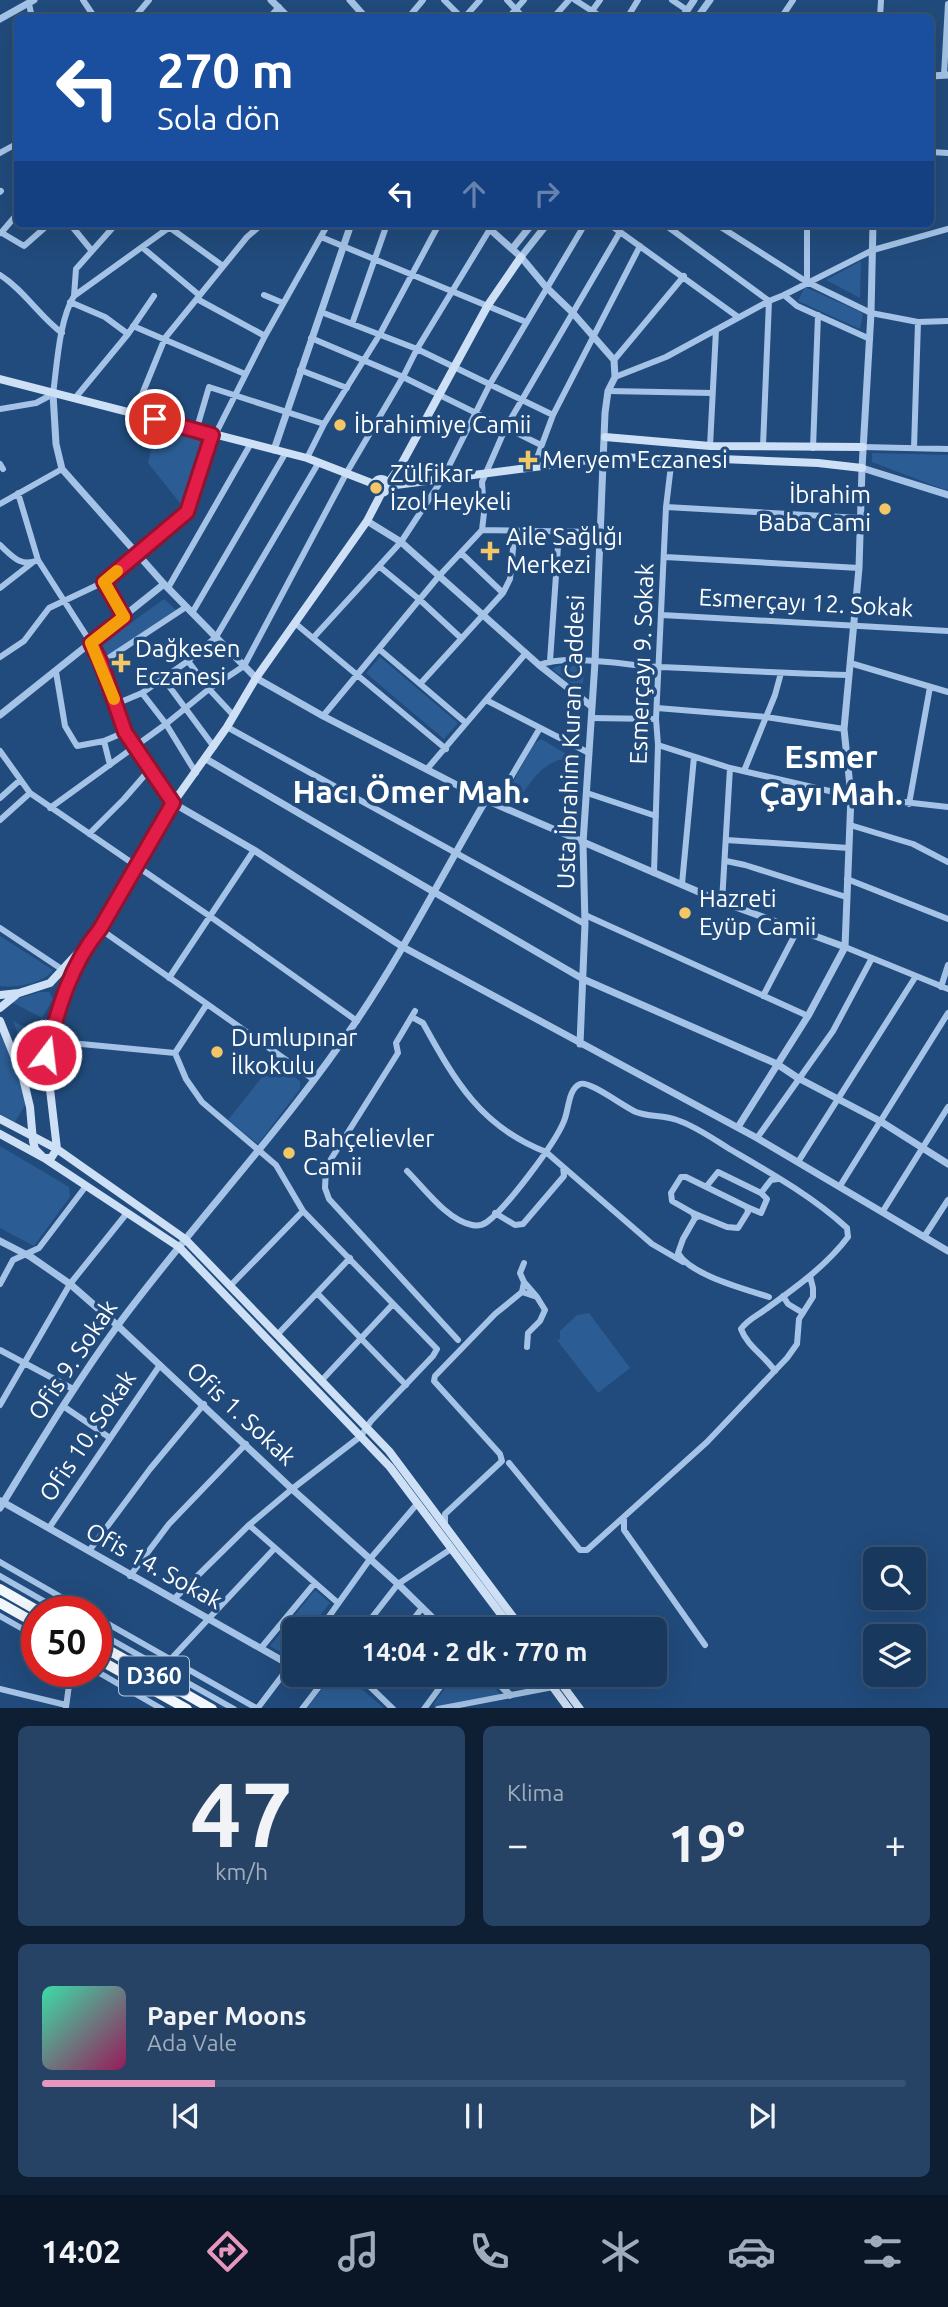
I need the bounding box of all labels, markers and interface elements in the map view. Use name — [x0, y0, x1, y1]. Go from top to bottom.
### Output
icon: left — [42, 42, 133, 133]
text: 270 m — [157, 42, 294, 97]
text: Sola dön — [157, 100, 280, 136]
icon: left — [382, 175, 420, 213]
icon: ahead — [455, 175, 493, 213]
icon: right — [528, 175, 566, 213]
pin — [125, 389, 185, 449]
icon: arrive — [136, 400, 174, 438]
place label: İbrahimiye Camii — [354, 411, 531, 438]
marker: İbrahimiye Camii — [332, 417, 348, 433]
place label: Meryem Eczanesi — [542, 446, 728, 473]
marker: Meryem Eczanesi — [520, 452, 536, 468]
place label: Zülfikar İzol Heykeli — [390, 460, 511, 515]
marker: Zülfikar İzol Heykeli — [368, 480, 384, 496]
place label: İbrahim Baba Cami — [758, 481, 871, 536]
marker: İbrahim Baba Cami — [877, 501, 893, 517]
place label: Aile Sağlığı Merkezi — [506, 523, 623, 578]
marker: Aile Sağlığı Merkezi — [480, 541, 500, 561]
street label: Esmerçayı 9. Sokak — [624, 563, 659, 765]
street label: Esmerçayı 12. Sokak — [698, 583, 914, 622]
street label: Usta İbrahim Kuran Caddesi — [552, 594, 589, 890]
place label: Dağkesen Eczanesi — [135, 635, 240, 690]
marker: Dağkesen Eczanesi — [113, 655, 129, 671]
district label: Esmer Çayı Mah. — [759, 738, 903, 812]
district label: Hacı Ömer Mah. — [292, 773, 530, 809]
place label: Hazreti Eyüp Camii — [699, 885, 816, 940]
marker: Hazreti Eyüp Camii — [677, 905, 693, 921]
position arrow — [9, 1018, 83, 1092]
place label: Dumlupınar İlkokulu — [231, 1024, 357, 1079]
marker: Dumlupınar İlkokulu — [209, 1044, 225, 1060]
place label: Bahçelievler Camii — [303, 1125, 434, 1180]
marker: Bahçelievler Camii — [281, 1145, 297, 1161]
street label: Ofis 9. Sokak — [23, 1295, 123, 1425]
street label: Ofis 1. Sokak — [181, 1357, 301, 1471]
street label: Ofis 10. Sokak — [34, 1365, 141, 1506]
street label: Ofis 14. Sokak — [81, 1517, 227, 1614]
map controls — [863, 1547, 926, 1687]
button: search — [863, 1547, 926, 1610]
speed limit sign: 50 — [21, 1596, 112, 1687]
button: layers — [863, 1624, 926, 1687]
text: 14:04 · 2 dk · 770 m — [361, 1637, 588, 1666]
road number: D360 — [119, 1656, 189, 1695]
text: 47 — [190, 1762, 293, 1864]
text: Klima — [507, 1780, 564, 1805]
text: 19° — [668, 1814, 745, 1872]
text: − — [507, 1823, 528, 1865]
text: + — [885, 1823, 906, 1865]
text: km/h — [215, 1859, 268, 1884]
text: Paper Moons — [147, 2001, 306, 2030]
text: Ada Vale — [147, 2030, 237, 2055]
icon: previous — [167, 2097, 205, 2135]
icon: pause — [455, 2097, 493, 2135]
icon: next — [743, 2097, 781, 2135]
icon: directions — [203, 2227, 252, 2276]
icon: music — [334, 2227, 383, 2276]
icon: phone — [465, 2227, 514, 2276]
icon: climate — [596, 2227, 645, 2276]
icon: car — [727, 2227, 776, 2276]
icon: filters — [858, 2227, 907, 2276]
text: 14:02 — [41, 2233, 121, 2269]

